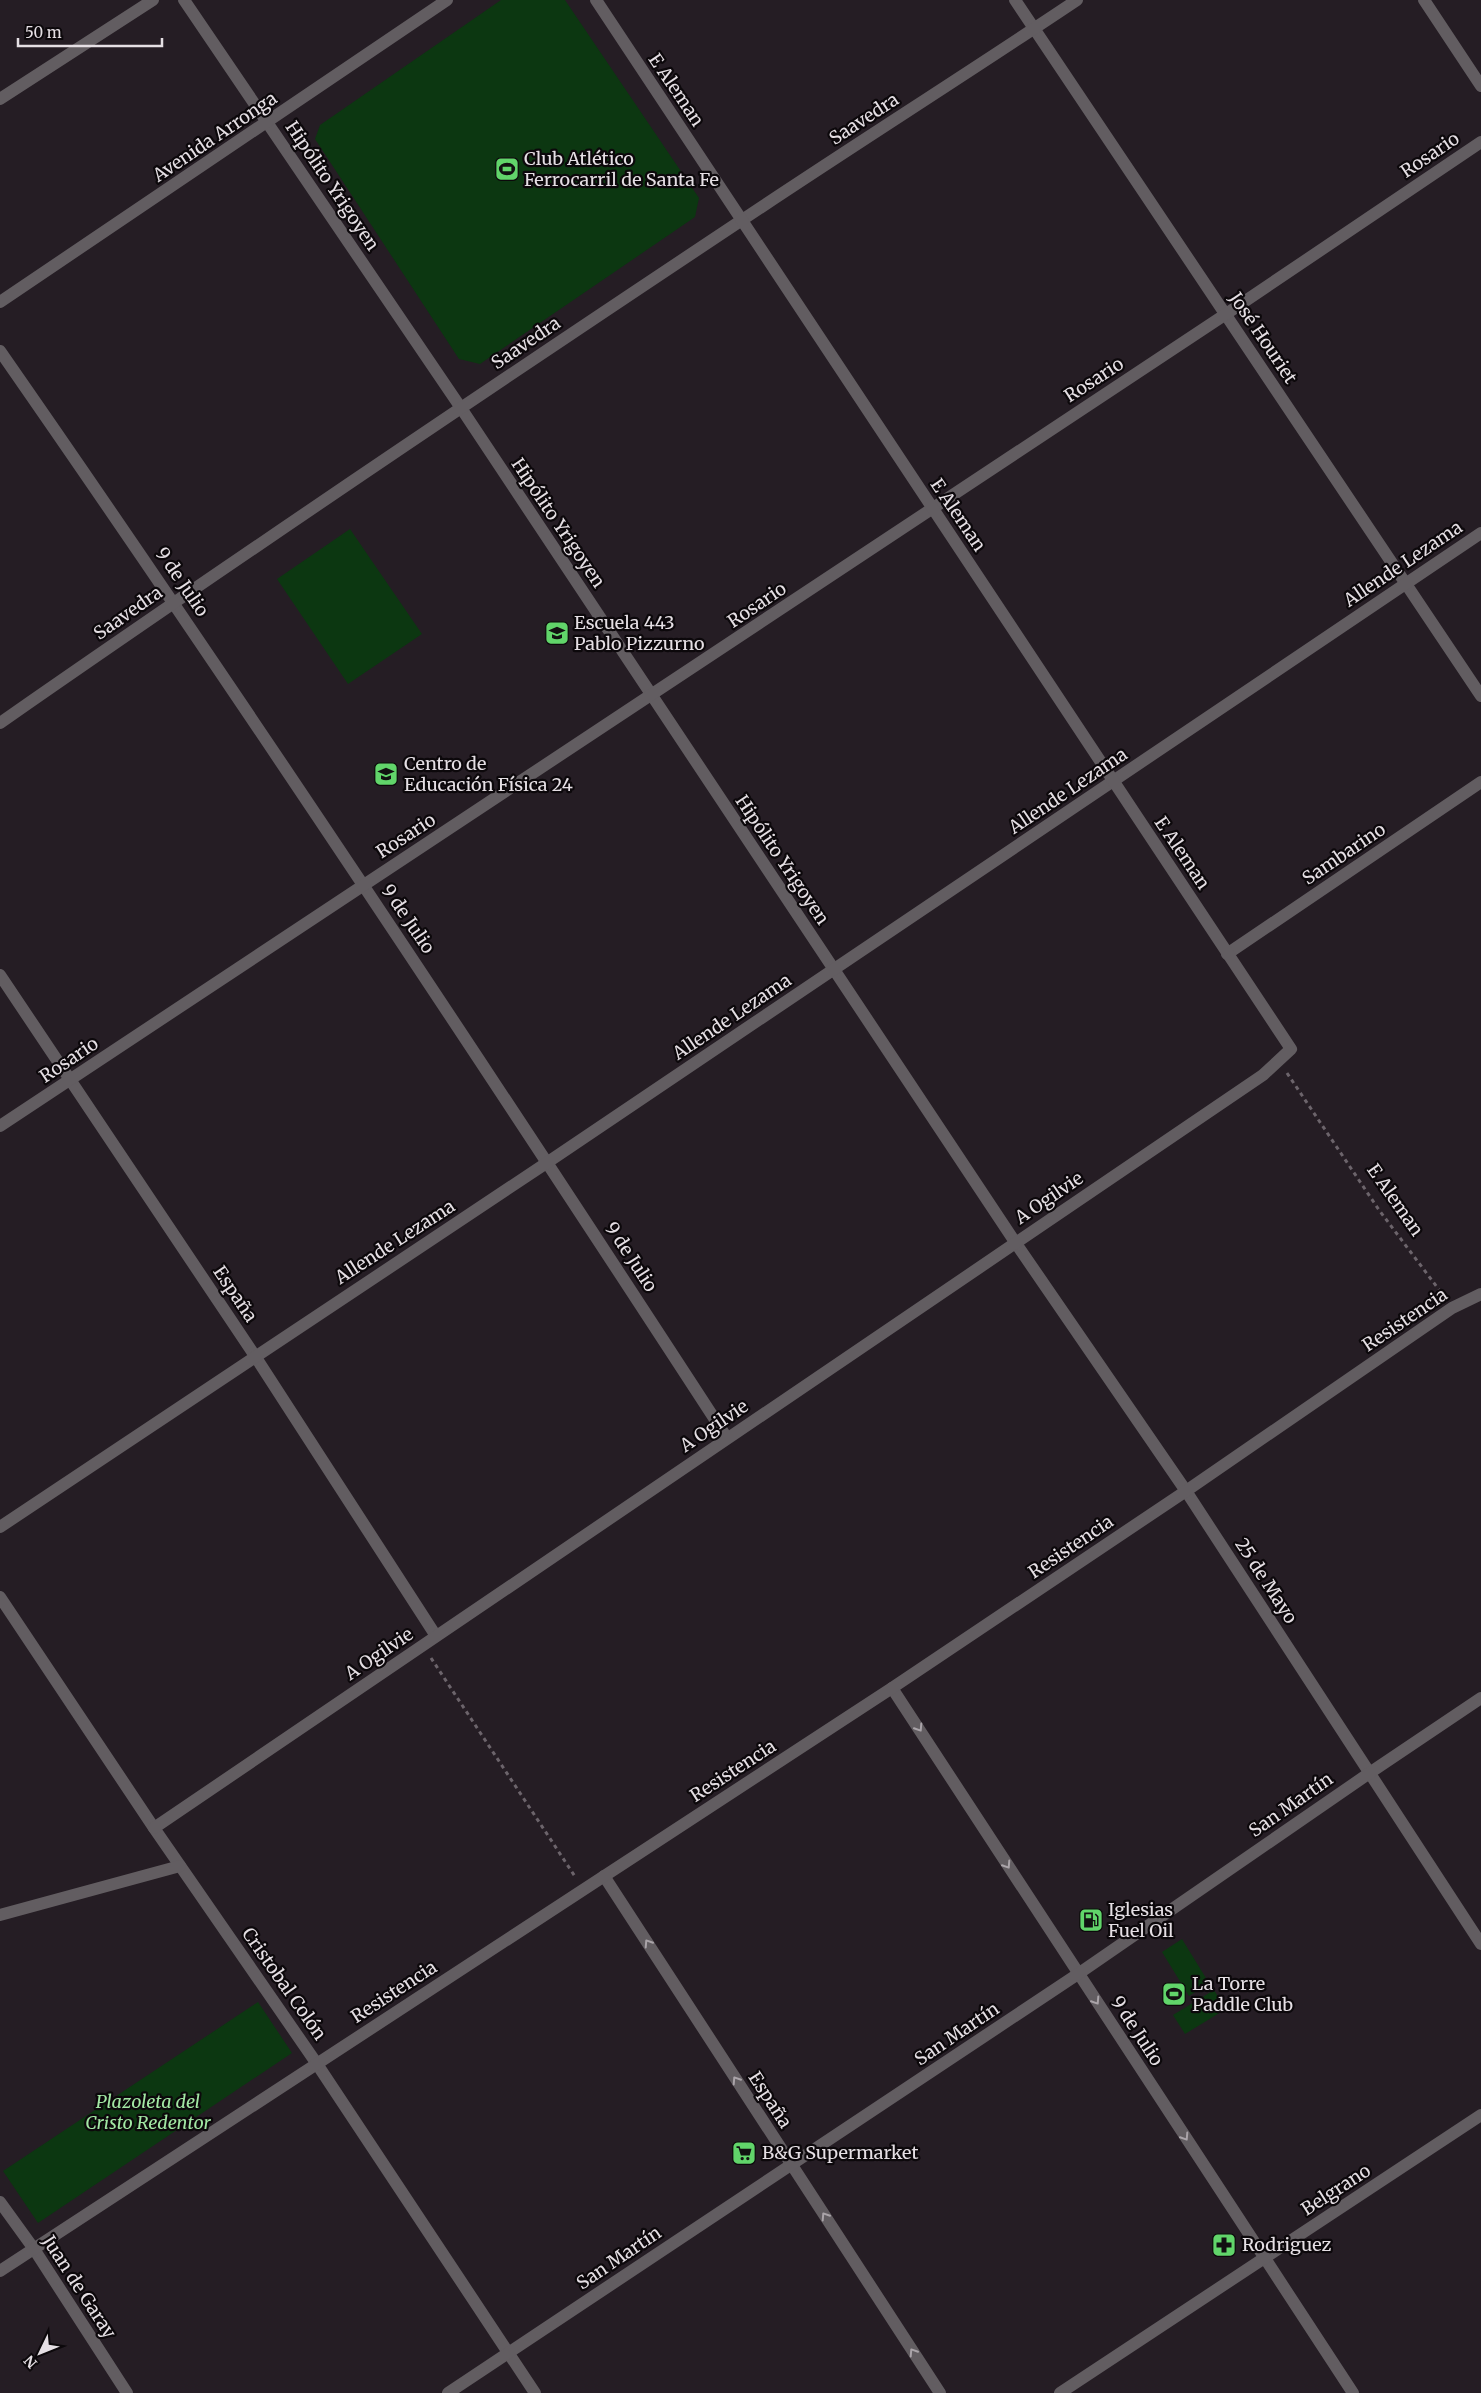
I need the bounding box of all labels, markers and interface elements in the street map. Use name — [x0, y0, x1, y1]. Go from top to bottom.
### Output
scale bar — [18, 15, 161, 47]
text: 50 m — [25, 23, 62, 42]
street label: E Aleman — [644, 49, 709, 131]
street label: Avenida Arronga — [147, 86, 282, 187]
street label: Saavedra — [825, 87, 903, 150]
street label: Hipólito Yrigoyen — [281, 116, 384, 255]
street label: Rosario — [1396, 127, 1464, 183]
place label: Club Atlético Ferrocarril de Santa Fe — [524, 147, 719, 191]
sports icon: Club Atlético Ferrocarril de Santa Fe — [494, 156, 520, 182]
street label: José Houriet — [1224, 287, 1302, 388]
street label: Saavedra — [487, 311, 565, 374]
street label: Rosario — [1060, 352, 1128, 407]
street label: Hipólito Yrigoyen — [507, 453, 610, 592]
street label: E Aleman — [926, 474, 991, 556]
street label: Allende Lezama — [1338, 515, 1467, 612]
street label: 9 de Julio — [151, 543, 214, 621]
street label: Rosario — [723, 577, 791, 633]
street label: Saavedra — [89, 580, 167, 645]
place label: Escuela 443 Pablo Pizzurno — [574, 611, 705, 655]
school or university icon: Escuela 443 Pablo Pizzurno — [544, 620, 570, 646]
street label: Allende Lezama — [1003, 742, 1132, 839]
place label: Centro de Educación Física 24 — [404, 752, 573, 796]
school or university icon: Centro de Educación Física 24 — [373, 761, 399, 787]
street label: Hipólito Yrigoyen — [731, 790, 834, 929]
street label: Rosario — [372, 808, 440, 863]
street label: E Aleman — [1150, 812, 1215, 894]
street label: Sambarino — [1298, 817, 1390, 890]
street label: 9 de Julio — [377, 880, 440, 958]
street label: Allende Lezama — [667, 968, 796, 1065]
street label: Rosario — [35, 1032, 103, 1088]
street label: E Aleman — [1362, 1159, 1429, 1240]
street label: A Ogilvie — [1009, 1166, 1087, 1229]
street label: Allende Lezama — [330, 1194, 459, 1289]
street label: 9 de Julio — [600, 1217, 663, 1296]
street label: España — [208, 1261, 263, 1327]
street label: Resistencia — [1358, 1283, 1452, 1356]
street label: A Ogilvie — [674, 1394, 752, 1457]
street label: Resistencia — [1024, 1510, 1118, 1583]
street label: 25 de Mayo — [1230, 1534, 1303, 1628]
street label: A Ogilvie — [339, 1622, 417, 1685]
one-way arrow — [912, 1723, 922, 1732]
street label: Resistencia — [685, 1734, 780, 1807]
street label: San Martín — [1244, 1767, 1337, 1842]
one-way arrow — [1001, 1859, 1011, 1868]
place label: Iglesias Fuel Oil — [1108, 1898, 1174, 1942]
fuel station icon: Iglesias Fuel Oil — [1078, 1907, 1104, 1933]
street label: Cristobal Colón — [237, 1923, 332, 2044]
one-way arrow — [644, 1940, 654, 1949]
street label: Resistencia — [346, 1955, 441, 2028]
place label: La Torre Paddle Club — [1192, 1972, 1293, 2016]
sports icon: La Torre Paddle Club — [1161, 1981, 1187, 2007]
street label: 9 de Julio — [1106, 1991, 1169, 2070]
one-way arrow — [1090, 1995, 1099, 2005]
street label: San Martín — [910, 1997, 1004, 2070]
street label: España — [744, 2067, 797, 2133]
one-way arrow — [733, 2076, 743, 2085]
park label: Plazoleta del Cristo Redentor — [85, 2090, 211, 2134]
one-way arrow — [1178, 2132, 1188, 2141]
supermarket icon: B&G Supermarket — [731, 2140, 757, 2166]
place label: B&G Supermarket — [762, 2141, 919, 2164]
street label: Belgrano — [1297, 2159, 1375, 2221]
one-way arrow — [822, 2212, 831, 2222]
street label: San Martín — [572, 2221, 666, 2294]
street label: Juan de Garay — [37, 2230, 122, 2343]
pharmacy icon: Rodriguez — [1211, 2232, 1237, 2258]
place label: Rodriguez — [1242, 2233, 1332, 2256]
north arrow — [15, 2328, 65, 2378]
one-way arrow — [910, 2348, 920, 2357]
text: N — [20, 2352, 41, 2372]

